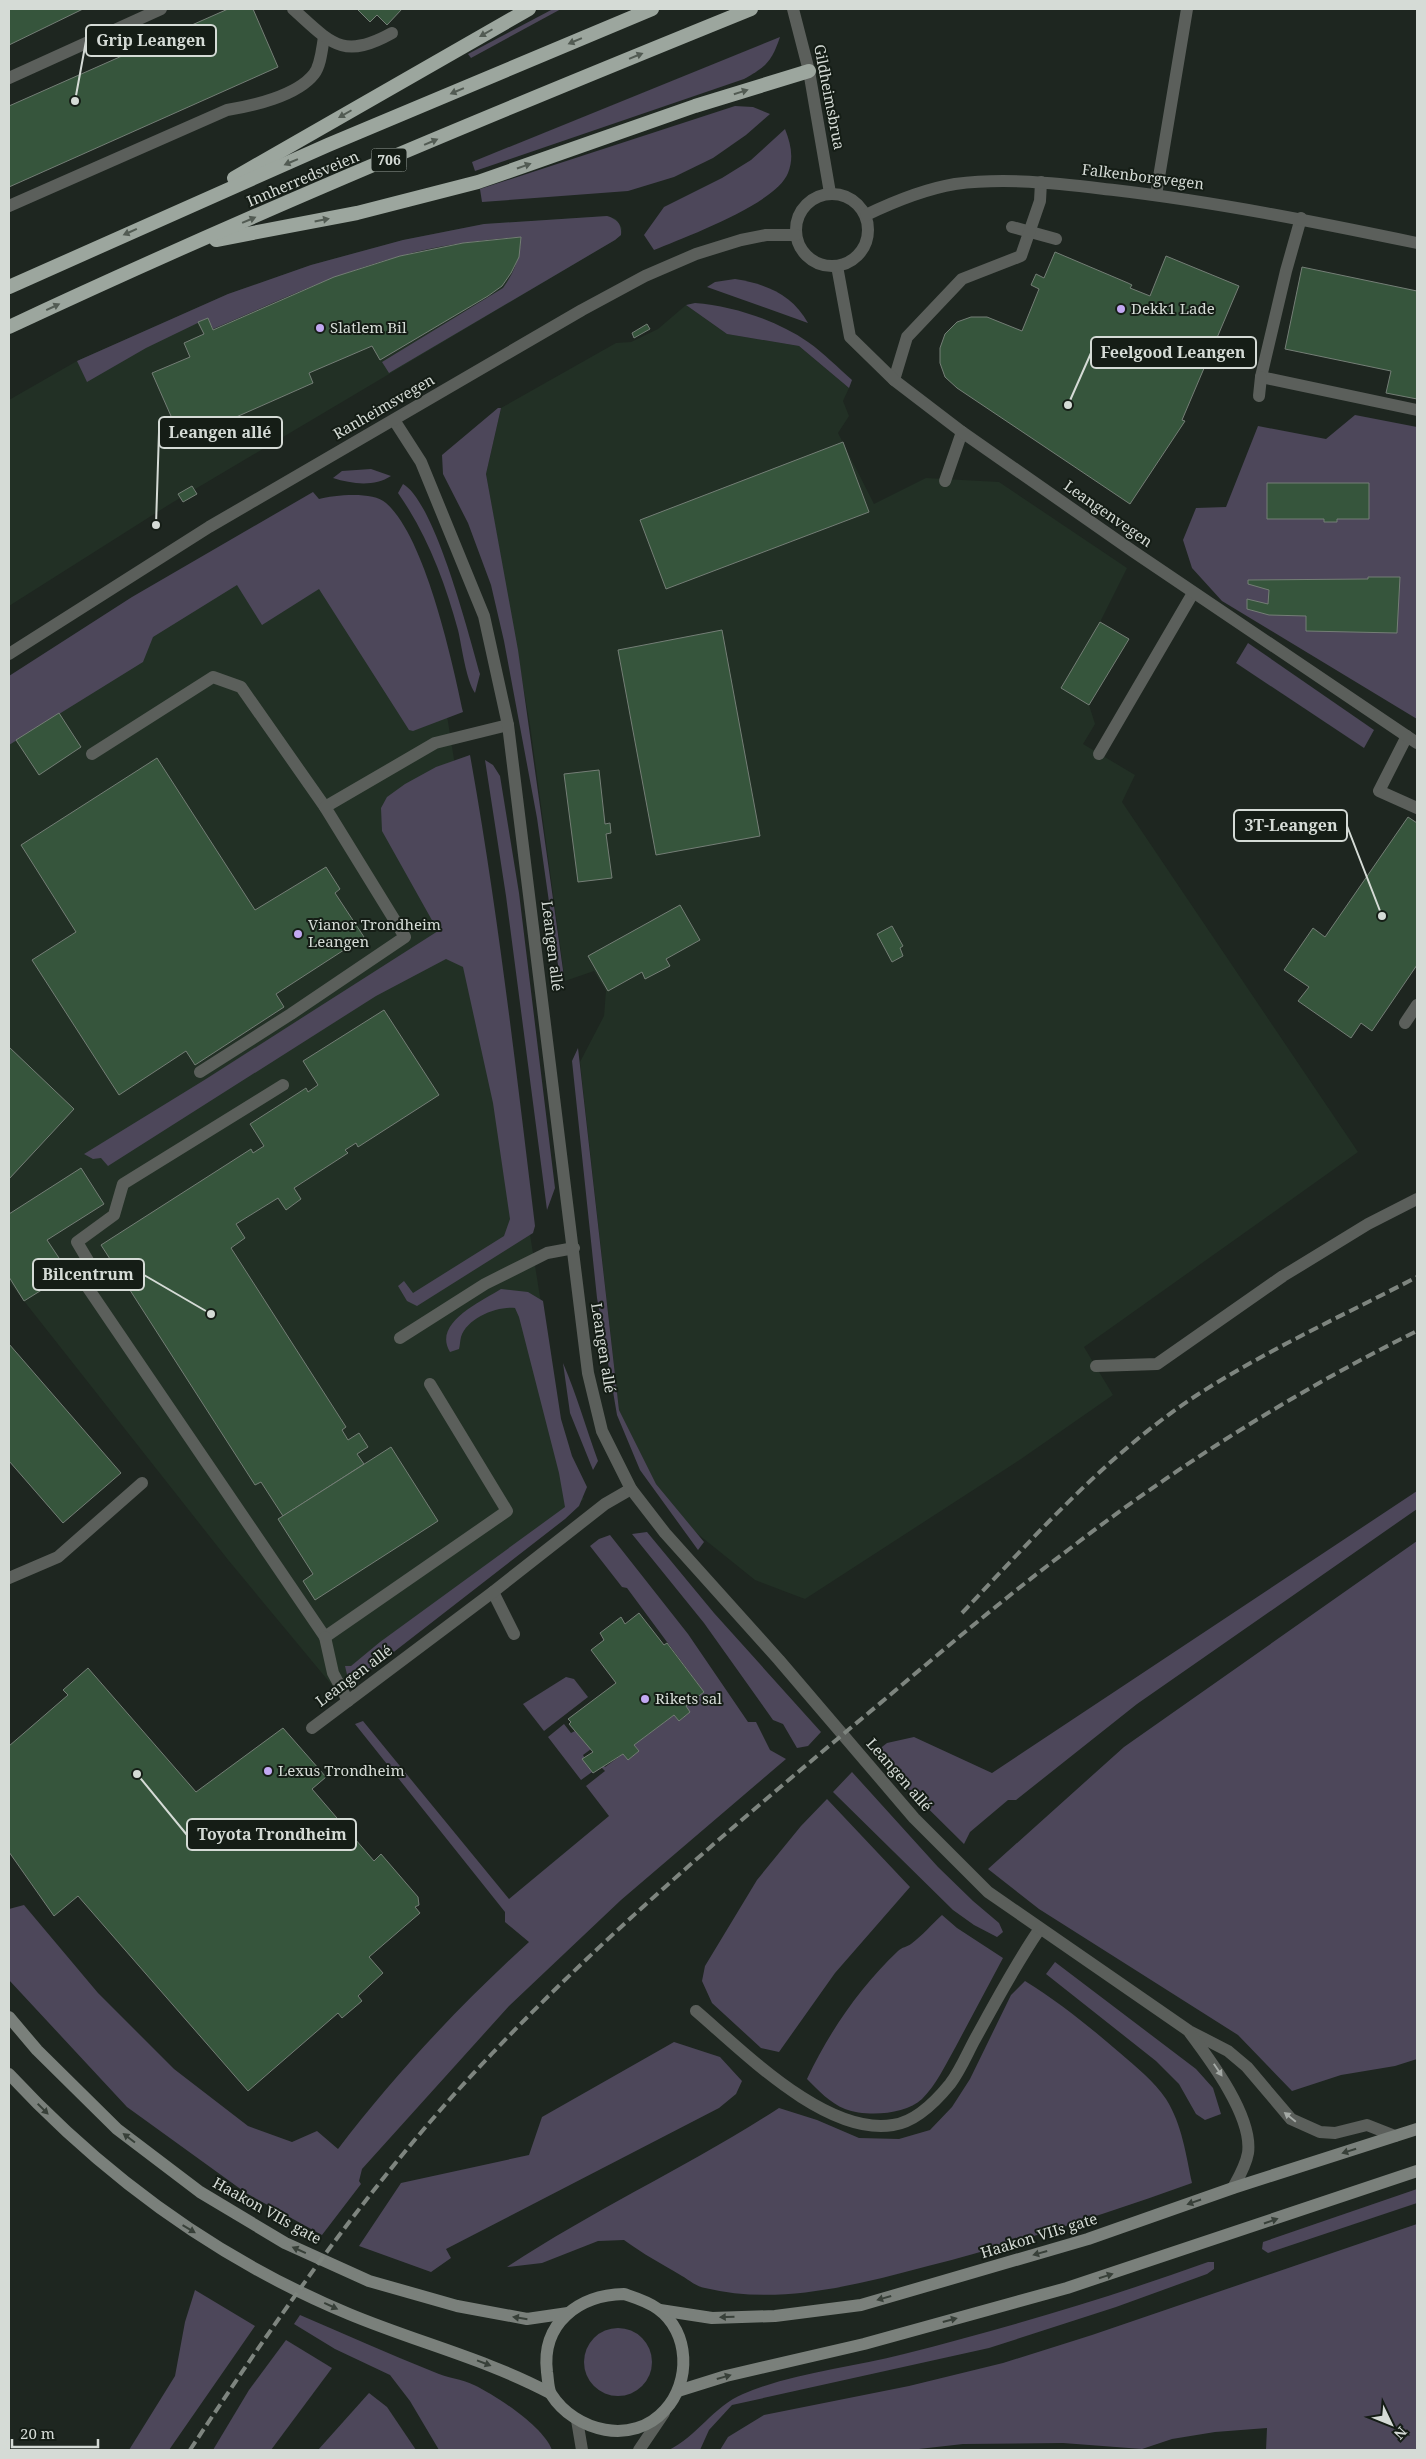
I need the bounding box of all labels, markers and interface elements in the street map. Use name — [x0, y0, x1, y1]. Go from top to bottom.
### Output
callout: Grip Leangen — [86, 25, 216, 56]
one-way arrow — [480, 28, 493, 37]
text: Grip Leangen — [96, 29, 206, 51]
one-way arrow — [567, 37, 582, 45]
street label: Gildheimsbrua — [810, 42, 850, 151]
one-way arrow — [629, 51, 643, 59]
one-way arrow — [449, 88, 464, 95]
one-way arrow — [734, 88, 749, 95]
one-way arrow — [339, 109, 352, 118]
one-way arrow — [424, 138, 438, 146]
street label: Innherredsveien — [244, 145, 362, 211]
road number: 706 — [372, 148, 406, 172]
one-way arrow — [284, 158, 298, 166]
street label: Falkenborgvegen — [1081, 159, 1206, 193]
one-way arrow — [516, 162, 531, 169]
one-way arrow — [242, 215, 256, 223]
one-way arrow — [314, 215, 330, 223]
one-way arrow — [123, 228, 137, 236]
place label: Dekk1 Lade — [1131, 298, 1215, 318]
one-way arrow — [46, 302, 60, 310]
marker: Dekk1 Lade — [1115, 303, 1127, 315]
place label: Slatlem Bil — [330, 317, 407, 337]
marker: Slatlem Bil — [314, 322, 326, 334]
callout: Feelgood Leangen — [1091, 337, 1256, 368]
text: Feelgood Leangen — [1100, 341, 1246, 363]
street label: Ranheimsvegen — [329, 369, 438, 443]
callout: Leangen allé — [159, 417, 282, 448]
text: Leangen allé — [169, 421, 271, 443]
street label: Leangenvegen — [1060, 475, 1157, 551]
callout: 3T-Leangen — [1234, 810, 1347, 841]
text: 3T-Leangen — [1244, 814, 1338, 836]
street label: Leangen allé — [538, 900, 568, 992]
place label: Vianor Trondheim Leangen — [308, 914, 441, 951]
marker: Vianor Trondheim Leangen — [292, 928, 304, 940]
callout: Bilcentrum — [33, 1259, 144, 1290]
text: Bilcentrum — [42, 1263, 134, 1285]
street label: Leangen allé — [587, 1301, 621, 1394]
street label: Leangen allé — [311, 1640, 396, 1711]
place label: Rikets sal — [655, 1688, 722, 1708]
marker: Rikets sal — [639, 1693, 651, 1705]
street label: Leangen allé — [862, 1733, 937, 1815]
place label: Lexus Trondheim — [278, 1760, 405, 1780]
marker: Lexus Trondheim — [262, 1765, 274, 1777]
callout: Toyota Trondheim — [187, 1819, 356, 1850]
text: Toyota Trondheim — [197, 1823, 347, 1845]
one-way arrow — [1213, 2064, 1222, 2077]
one-way arrow — [37, 2102, 49, 2114]
one-way arrow — [1284, 2112, 1297, 2123]
one-way arrow — [122, 2133, 136, 2143]
one-way arrow — [1341, 2148, 1356, 2155]
street label: Haakon VIIs gate — [210, 2172, 325, 2248]
one-way arrow — [1187, 2199, 1202, 2206]
street label: Haakon VIIs gate — [978, 2208, 1100, 2262]
one-way arrow — [1263, 2217, 1278, 2224]
one-way arrow — [182, 2224, 195, 2233]
one-way arrow — [292, 2245, 306, 2253]
one-way arrow — [1032, 2249, 1047, 2257]
one-way arrow — [1099, 2272, 1114, 2280]
one-way arrow — [876, 2294, 891, 2302]
one-way arrow — [324, 2302, 339, 2310]
one-way arrow — [511, 2313, 527, 2321]
one-way arrow — [718, 2313, 734, 2321]
one-way arrow — [942, 2316, 957, 2324]
one-way arrow — [476, 2360, 491, 2367]
one-way arrow — [717, 2373, 732, 2381]
north arrow — [1366, 2399, 1416, 2449]
scale bar — [12, 2416, 99, 2448]
text: 20 m — [20, 2423, 55, 2443]
text: N — [1390, 2423, 1412, 2444]

